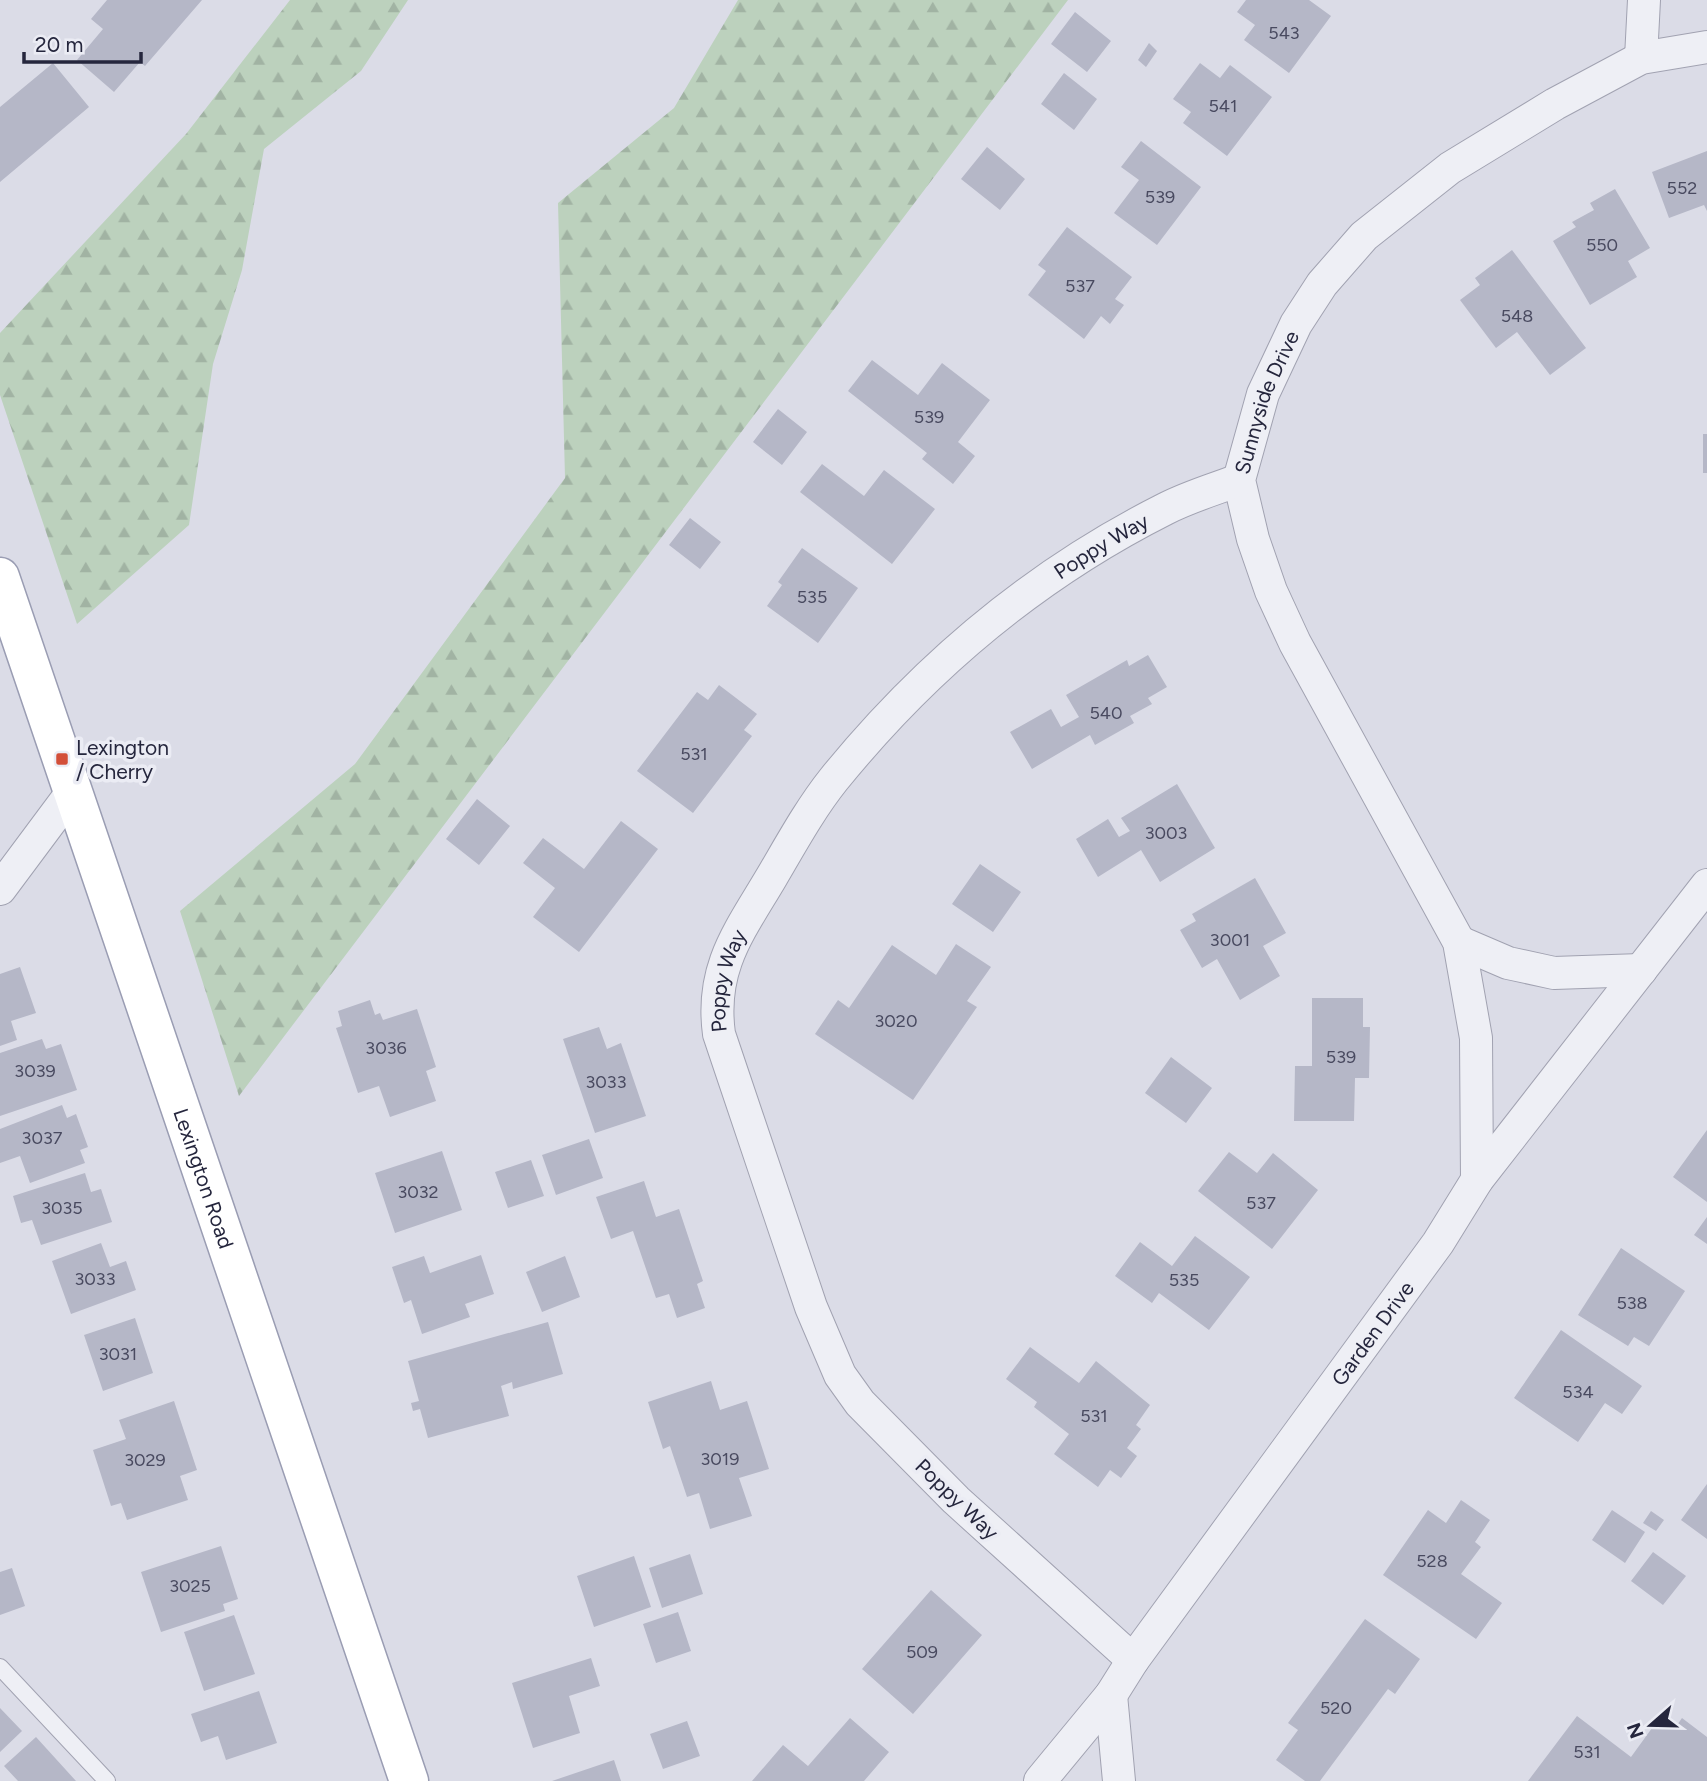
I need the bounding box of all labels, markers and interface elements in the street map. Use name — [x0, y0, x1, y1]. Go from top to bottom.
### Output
scale bar — [24, 21, 142, 65]
house number: 543 — [1268, 22, 1300, 44]
text: 20 m — [35, 32, 83, 57]
house number: 541 — [1209, 95, 1237, 117]
house number: 552 — [1667, 177, 1697, 199]
house number: 539 — [1145, 186, 1175, 208]
house number: 550 — [1586, 234, 1618, 256]
house number: 537 — [1065, 275, 1095, 297]
house number: 548 — [1501, 305, 1533, 327]
street label: Sunnyside Drive — [1229, 326, 1304, 477]
house number: 539 — [914, 406, 944, 428]
street label: Poppy Way — [1049, 508, 1152, 584]
house number: 535 — [797, 586, 827, 608]
house number: 540 — [1089, 702, 1123, 724]
place label: Lexington / Cherry — [76, 735, 169, 784]
house number: 531 — [680, 743, 708, 765]
marker: Lexington / Cherry — [54, 751, 70, 767]
house number: 3003 — [1145, 822, 1187, 844]
street label: Poppy Way — [705, 925, 751, 1034]
house number: 3001 — [1210, 929, 1250, 951]
house number: 3020 — [875, 1010, 917, 1032]
house number: 3036 — [365, 1037, 407, 1059]
house number: 539 — [1326, 1046, 1356, 1068]
house number: 3039 — [14, 1060, 56, 1082]
house number: 3033 — [586, 1071, 626, 1093]
street label: Lexington Road — [169, 1105, 240, 1252]
house number: 3037 — [22, 1127, 63, 1149]
house number: 3032 — [397, 1181, 439, 1203]
house number: 537 — [1246, 1192, 1276, 1214]
house number: 3035 — [41, 1197, 83, 1219]
house number: 3033 — [75, 1268, 115, 1290]
house number: 535 — [1169, 1269, 1199, 1291]
street label: Garden Drive — [1326, 1276, 1419, 1390]
house number: 538 — [1616, 1292, 1648, 1314]
house number: 3031 — [99, 1343, 137, 1365]
house number: 534 — [1562, 1381, 1594, 1403]
house number: 531 — [1080, 1405, 1108, 1427]
house number: 3019 — [701, 1448, 739, 1470]
house number: 3029 — [124, 1449, 166, 1471]
street label: Poppy Way — [910, 1453, 1004, 1545]
house number: 528 — [1416, 1550, 1448, 1572]
house number: 3025 — [169, 1575, 211, 1597]
house number: 509 — [906, 1641, 938, 1663]
north arrow — [1616, 1690, 1686, 1760]
house number: 520 — [1320, 1697, 1352, 1719]
text: N — [1622, 1720, 1649, 1741]
house number: 531 — [1573, 1741, 1601, 1763]

